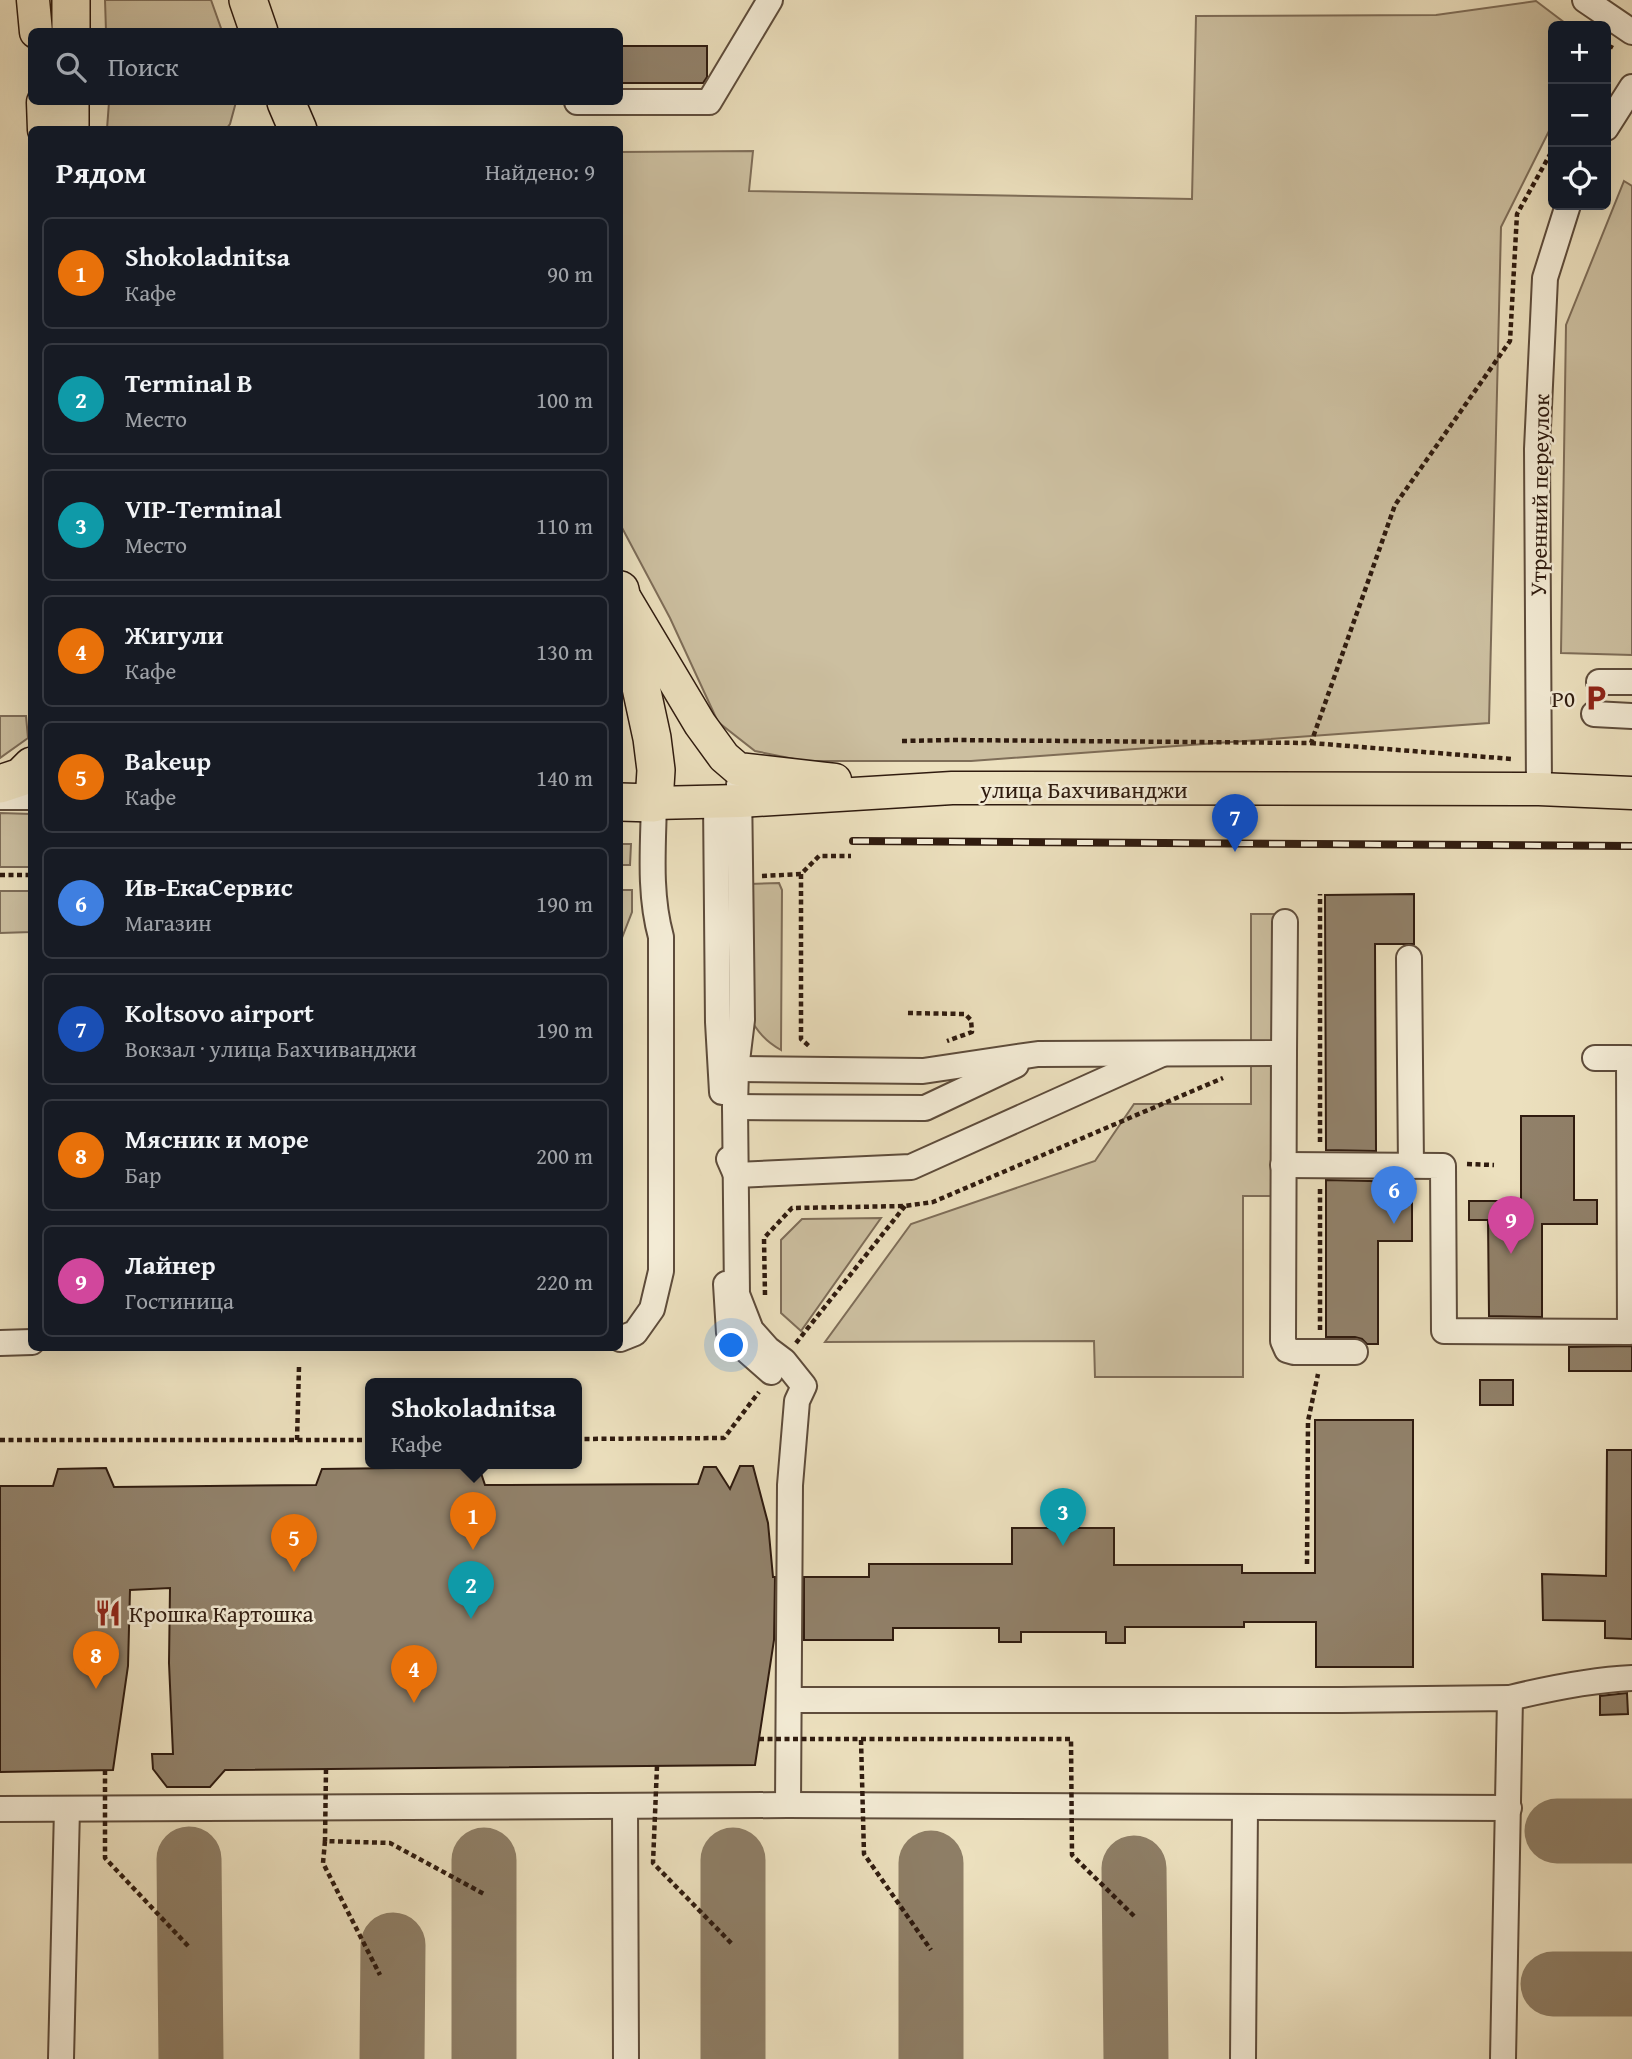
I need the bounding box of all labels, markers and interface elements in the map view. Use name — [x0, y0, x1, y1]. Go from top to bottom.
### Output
map controls — [1548, 21, 1611, 210]
button: + — [1548, 21, 1611, 84]
search box — [28, 28, 623, 105]
text: Поиск — [108, 47, 179, 86]
icon: search — [52, 48, 90, 86]
button: − — [1548, 84, 1611, 147]
button: locate — [1548, 147, 1611, 210]
text: Рядом — [56, 150, 147, 194]
text: Найдено: 9 — [485, 155, 595, 188]
text: Shokoladnitsa — [125, 237, 290, 276]
text: 1 — [75, 257, 87, 290]
text: 90 m — [547, 257, 593, 290]
text: Кафе — [125, 276, 176, 309]
text: Terminal B — [125, 363, 253, 402]
text: 2 — [75, 383, 87, 416]
text: 100 m — [536, 383, 593, 416]
street label: Утренний переулок — [1521, 393, 1557, 597]
text: Место — [125, 402, 187, 435]
text: VIP-Terminal — [125, 489, 282, 528]
text: 3 — [75, 509, 87, 542]
text: 110 m — [536, 509, 593, 542]
text: Место — [125, 528, 187, 561]
text: Жигули — [125, 615, 224, 654]
text: 4 — [75, 635, 87, 668]
text: 130 m — [536, 635, 593, 668]
text: Кафе — [125, 654, 176, 687]
place label: P0 — [1552, 682, 1575, 715]
parking icon: P0 — [1581, 683, 1611, 713]
text: Bakeup — [125, 741, 211, 780]
text: 5 — [75, 761, 87, 794]
text: 140 m — [536, 761, 593, 794]
street label: улица Бахчиванджи — [979, 773, 1188, 806]
text: Кафе — [125, 780, 176, 813]
pin: 7 — [1212, 794, 1258, 852]
text: Ив-ЕкаСервис — [125, 867, 293, 906]
text: 6 — [75, 887, 87, 920]
text: 190 m — [536, 887, 593, 920]
text: Магазин — [125, 906, 212, 939]
text: Koltsovo airport — [125, 993, 314, 1032]
text: 7 — [75, 1013, 87, 1046]
text: 190 m — [536, 1013, 593, 1046]
text: Вокзал · улица Бахчиванджи — [125, 1032, 417, 1065]
text: Мясник и море — [125, 1119, 309, 1158]
text: 8 — [75, 1139, 87, 1172]
text: 200 m — [536, 1139, 593, 1172]
text: Бар — [125, 1158, 161, 1191]
pin: 6 — [1371, 1166, 1417, 1224]
pin: 9 — [1488, 1196, 1534, 1254]
text: Лайнер — [125, 1245, 216, 1284]
text: 9 — [75, 1265, 87, 1298]
text: 220 m — [536, 1265, 593, 1298]
text: Гостиница — [125, 1284, 234, 1317]
your location — [714, 1328, 748, 1362]
popup — [365, 1378, 582, 1469]
text: Shokoladnitsa — [391, 1388, 556, 1427]
text: Кафе — [391, 1427, 442, 1460]
pin: 3 — [1040, 1488, 1086, 1546]
pin: 1 — [450, 1492, 496, 1550]
pin: 5 — [271, 1514, 317, 1572]
pin: 2 — [448, 1561, 494, 1619]
place label: Крошка Картошка — [129, 1597, 314, 1630]
restaurant icon: Крошка Картошка — [93, 1598, 123, 1628]
pin: 8 — [73, 1631, 119, 1689]
pin: 4 — [391, 1645, 437, 1703]

